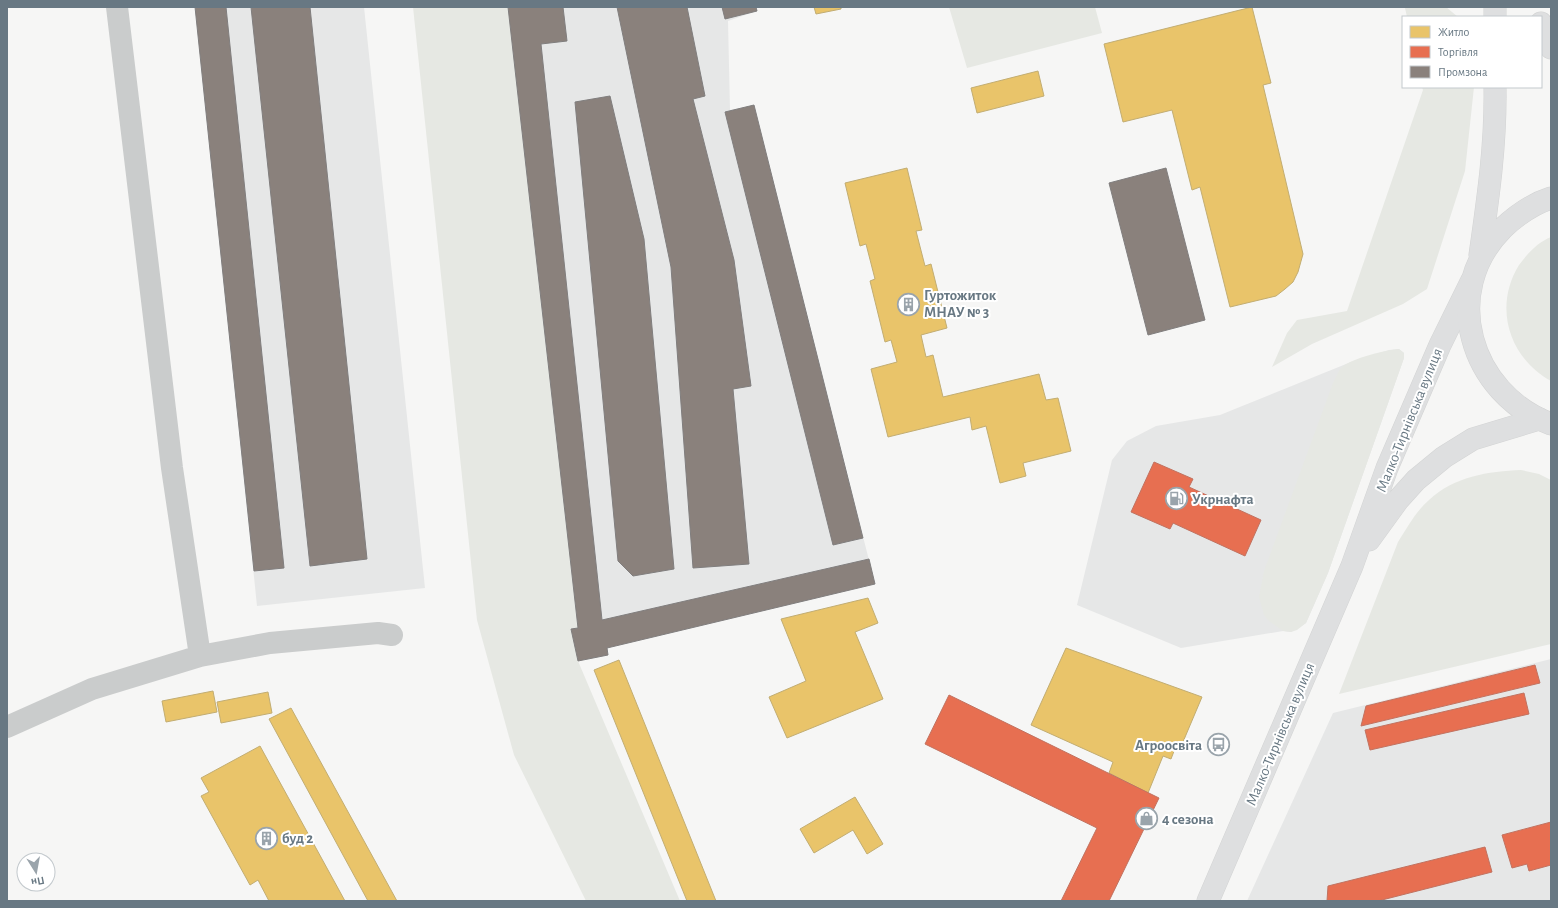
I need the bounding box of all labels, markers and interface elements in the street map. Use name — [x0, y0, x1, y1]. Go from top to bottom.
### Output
legend — [1402, 16, 1542, 88]
text: Житло — [1438, 26, 1470, 38]
text: Торгівля — [1438, 46, 1478, 58]
text: Промзона — [1438, 66, 1488, 78]
place label: Гуртожиток МНАУ № 3 — [924, 288, 997, 320]
building icon: Гуртожиток МНАУ № 3 — [895, 291, 921, 317]
street label: Малко-Тирнівська вулиця — [1374, 346, 1445, 494]
fuel station icon: Укрнафта — [1164, 486, 1190, 512]
place label: Укрнафта — [1192, 492, 1254, 507]
street label: Малко-Тирнівська вулиця — [1243, 660, 1317, 808]
bus stop icon: Агроосвіта — [1205, 732, 1231, 758]
place label: Агроосвіта — [1135, 738, 1202, 753]
shop icon: 4 сезона — [1134, 806, 1160, 832]
place label: 4 сезона — [1162, 812, 1214, 827]
building icon: буд 2 — [254, 825, 280, 851]
place label: буд 2 — [282, 831, 313, 846]
north arrow — [16, 852, 56, 892]
text: Пн — [30, 875, 45, 888]

